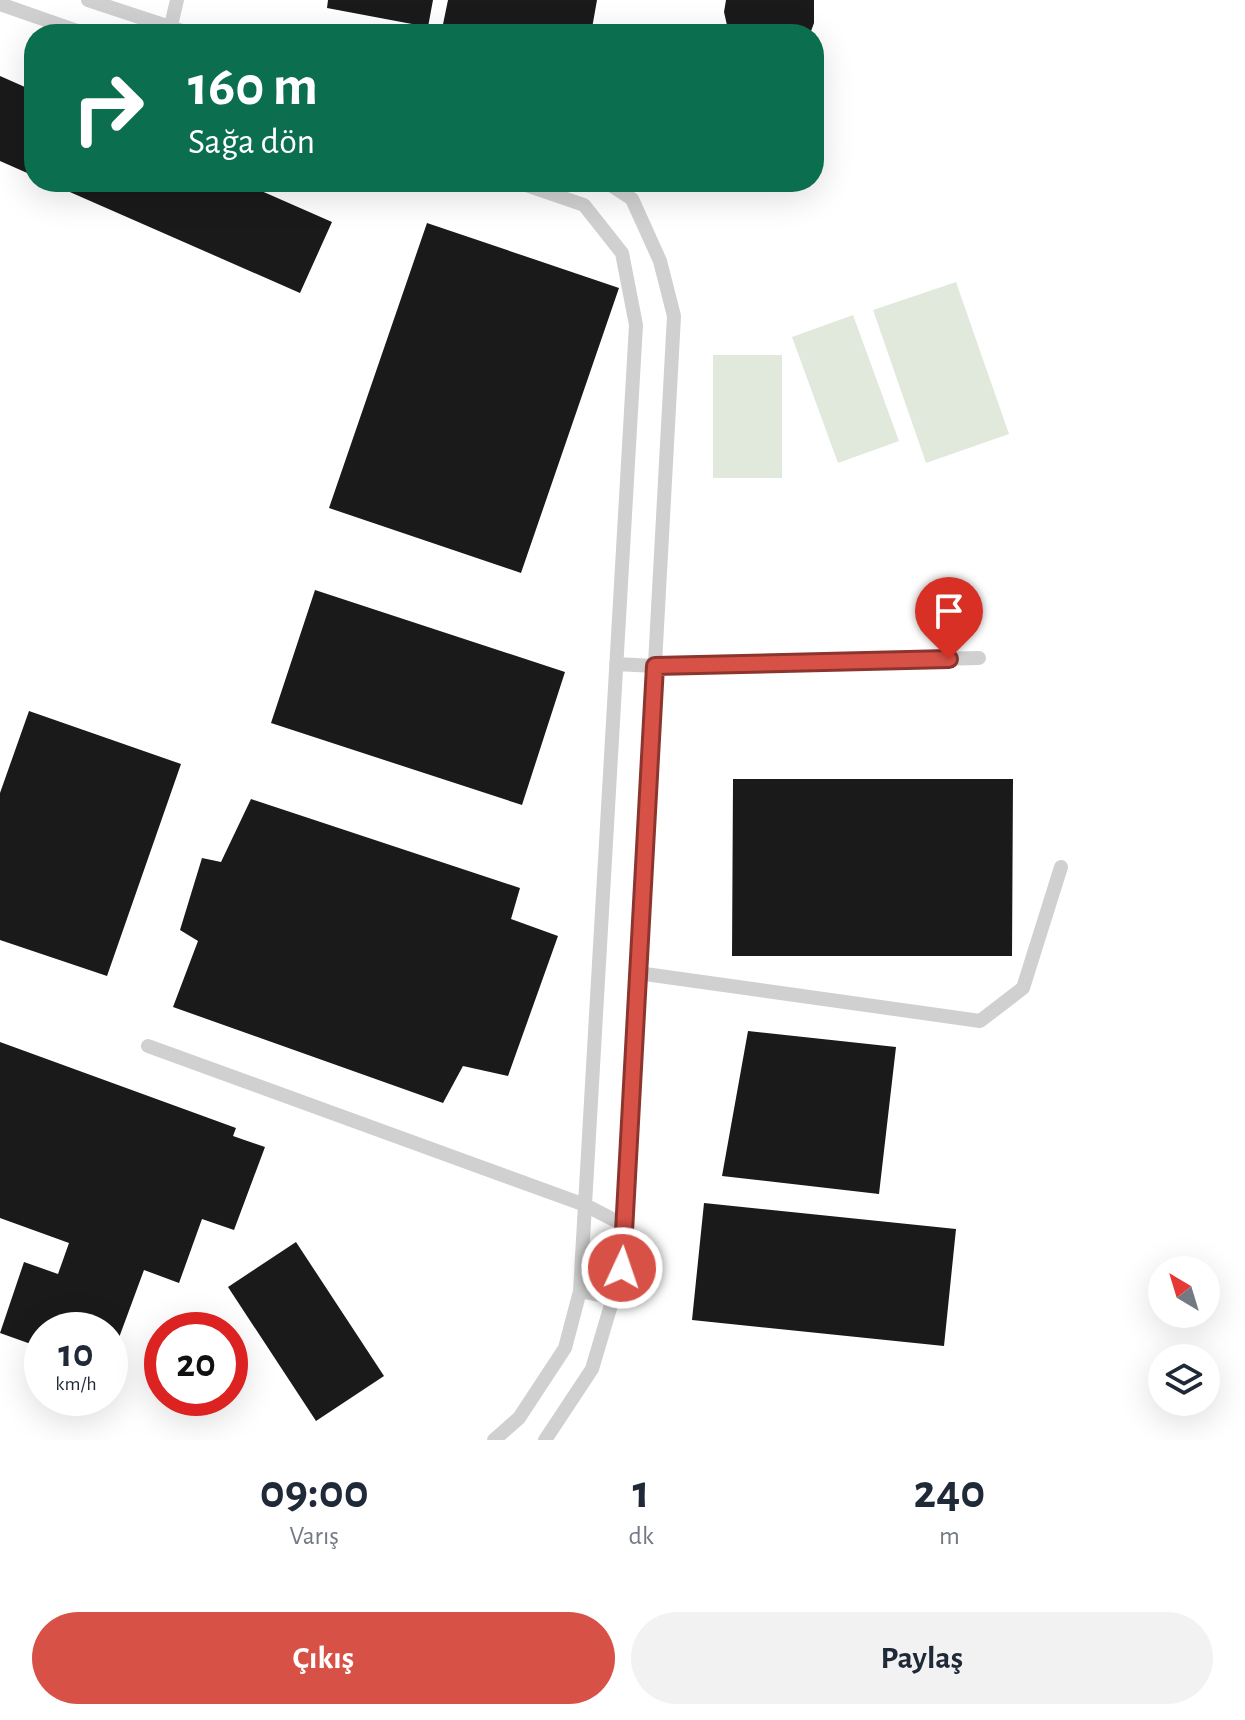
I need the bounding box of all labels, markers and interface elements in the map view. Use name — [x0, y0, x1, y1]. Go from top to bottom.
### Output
icon: right — [56, 56, 160, 160]
text: 160 m — [188, 59, 318, 115]
text: Sağa dön — [188, 124, 315, 160]
pin — [915, 577, 983, 659]
icon: arrive — [927, 589, 971, 633]
position arrow — [580, 1226, 664, 1310]
north arrow — [1148, 1256, 1220, 1328]
map controls — [1148, 1256, 1220, 1416]
speed limit sign: 20 — [144, 1312, 248, 1416]
text: 10 — [58, 1334, 94, 1374]
button: layers — [1148, 1344, 1220, 1416]
text: km/h — [55, 1374, 97, 1394]
text: 09:00 — [260, 1469, 369, 1517]
text: 1 — [633, 1469, 650, 1517]
text: 240 — [914, 1469, 985, 1517]
text: Varış — [290, 1523, 339, 1549]
text: dk — [629, 1523, 654, 1549]
text: m — [939, 1523, 960, 1549]
button: Çıkış — [32, 1612, 615, 1704]
button: Paylaş — [631, 1612, 1213, 1704]

